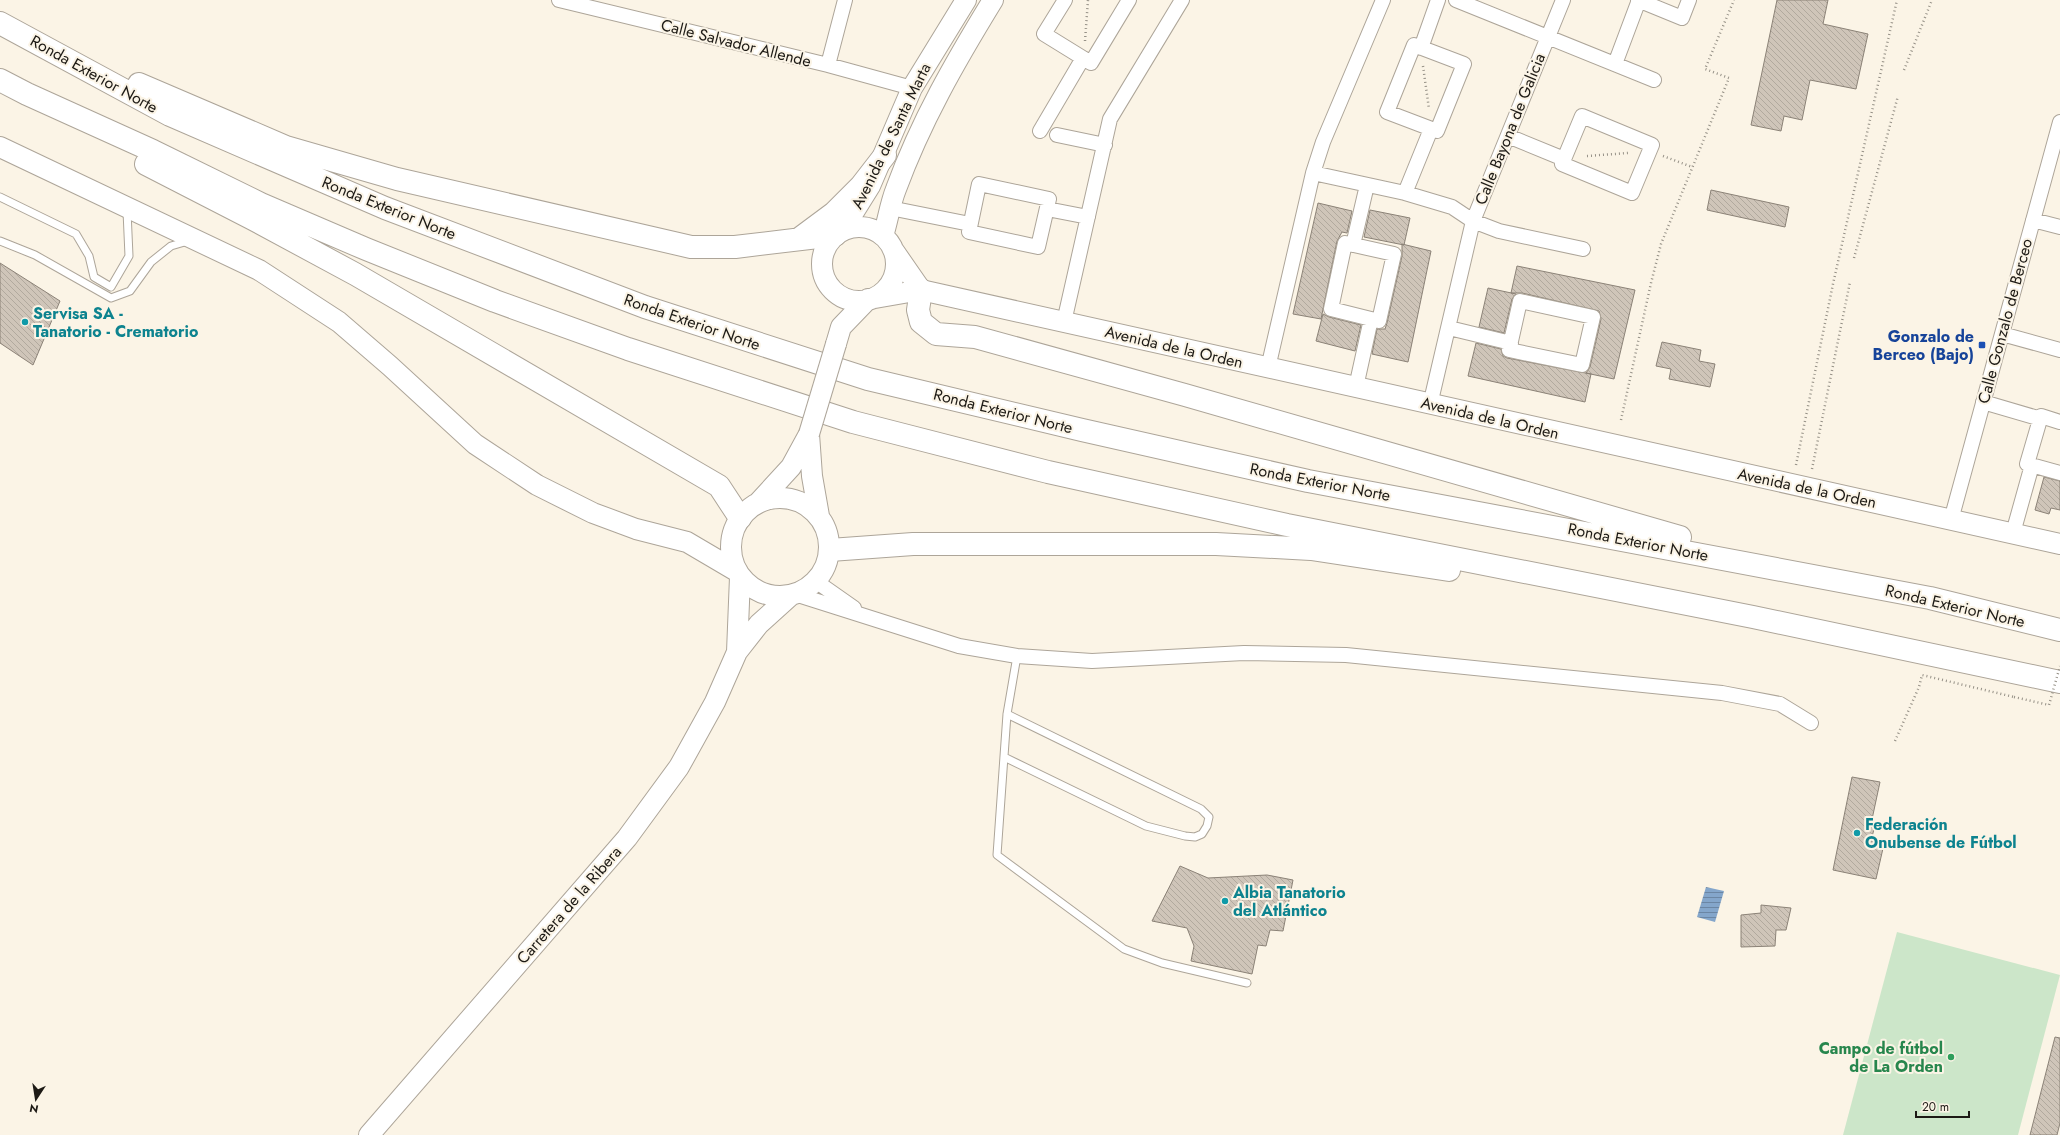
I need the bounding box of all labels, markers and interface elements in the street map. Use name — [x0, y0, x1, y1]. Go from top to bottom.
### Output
street label: Calle Salvador Allende — [658, 13, 814, 73]
street label: Ronda Exterior Norte — [26, 29, 162, 119]
street label: Calle Bayona de Galicia — [1469, 50, 1551, 208]
street label: Avenida de Santa Marta — [846, 59, 936, 213]
street label: Ronda Exterior Norte — [319, 171, 459, 245]
street label: Calle Gonzalo de Berceo — [1972, 236, 2038, 406]
street label: Ronda Exterior Norte — [621, 288, 763, 356]
place label: Servisa SA - Tanatorio - Crematorio — [33, 302, 198, 343]
marker: Servisa SA - Tanatorio - Crematorio — [20, 317, 30, 327]
street label: Avenida de la Orden — [1103, 320, 1245, 374]
place label: Gonzalo de Berceo (Bajo) — [1873, 325, 1974, 366]
marker: Gonzalo de Berceo (Bajo) — [1977, 340, 1987, 350]
street label: Ronda Exterior Norte — [931, 383, 1075, 439]
street label: Avenida de la Orden — [1419, 391, 1561, 445]
street label: Ronda Exterior Norte — [1248, 457, 1392, 507]
street label: Avenida de la Orden — [1736, 462, 1878, 514]
street label: Ronda Exterior Norte — [1566, 517, 1710, 567]
street label: Ronda Exterior Norte — [1883, 579, 2027, 633]
place label: Federación Onubense de Fútbol — [1865, 813, 2017, 854]
marker: Federación Onubense de Fútbol — [1852, 828, 1862, 838]
street label: Carretera de la Ribera — [511, 841, 627, 969]
place label: Albia Tanatorio del Atlántico — [1232, 881, 1346, 922]
marker: Albia Tanatorio del Atlántico — [1220, 896, 1230, 906]
place label: Campo de fútbol de La Orden — [1819, 1037, 1943, 1078]
marker: Campo de fútbol de La Orden — [1946, 1052, 1956, 1062]
north arrow — [16, 1079, 56, 1119]
scale bar — [1916, 1093, 1969, 1119]
text: 20 m — [1922, 1098, 1949, 1116]
text: N — [28, 1100, 40, 1118]

